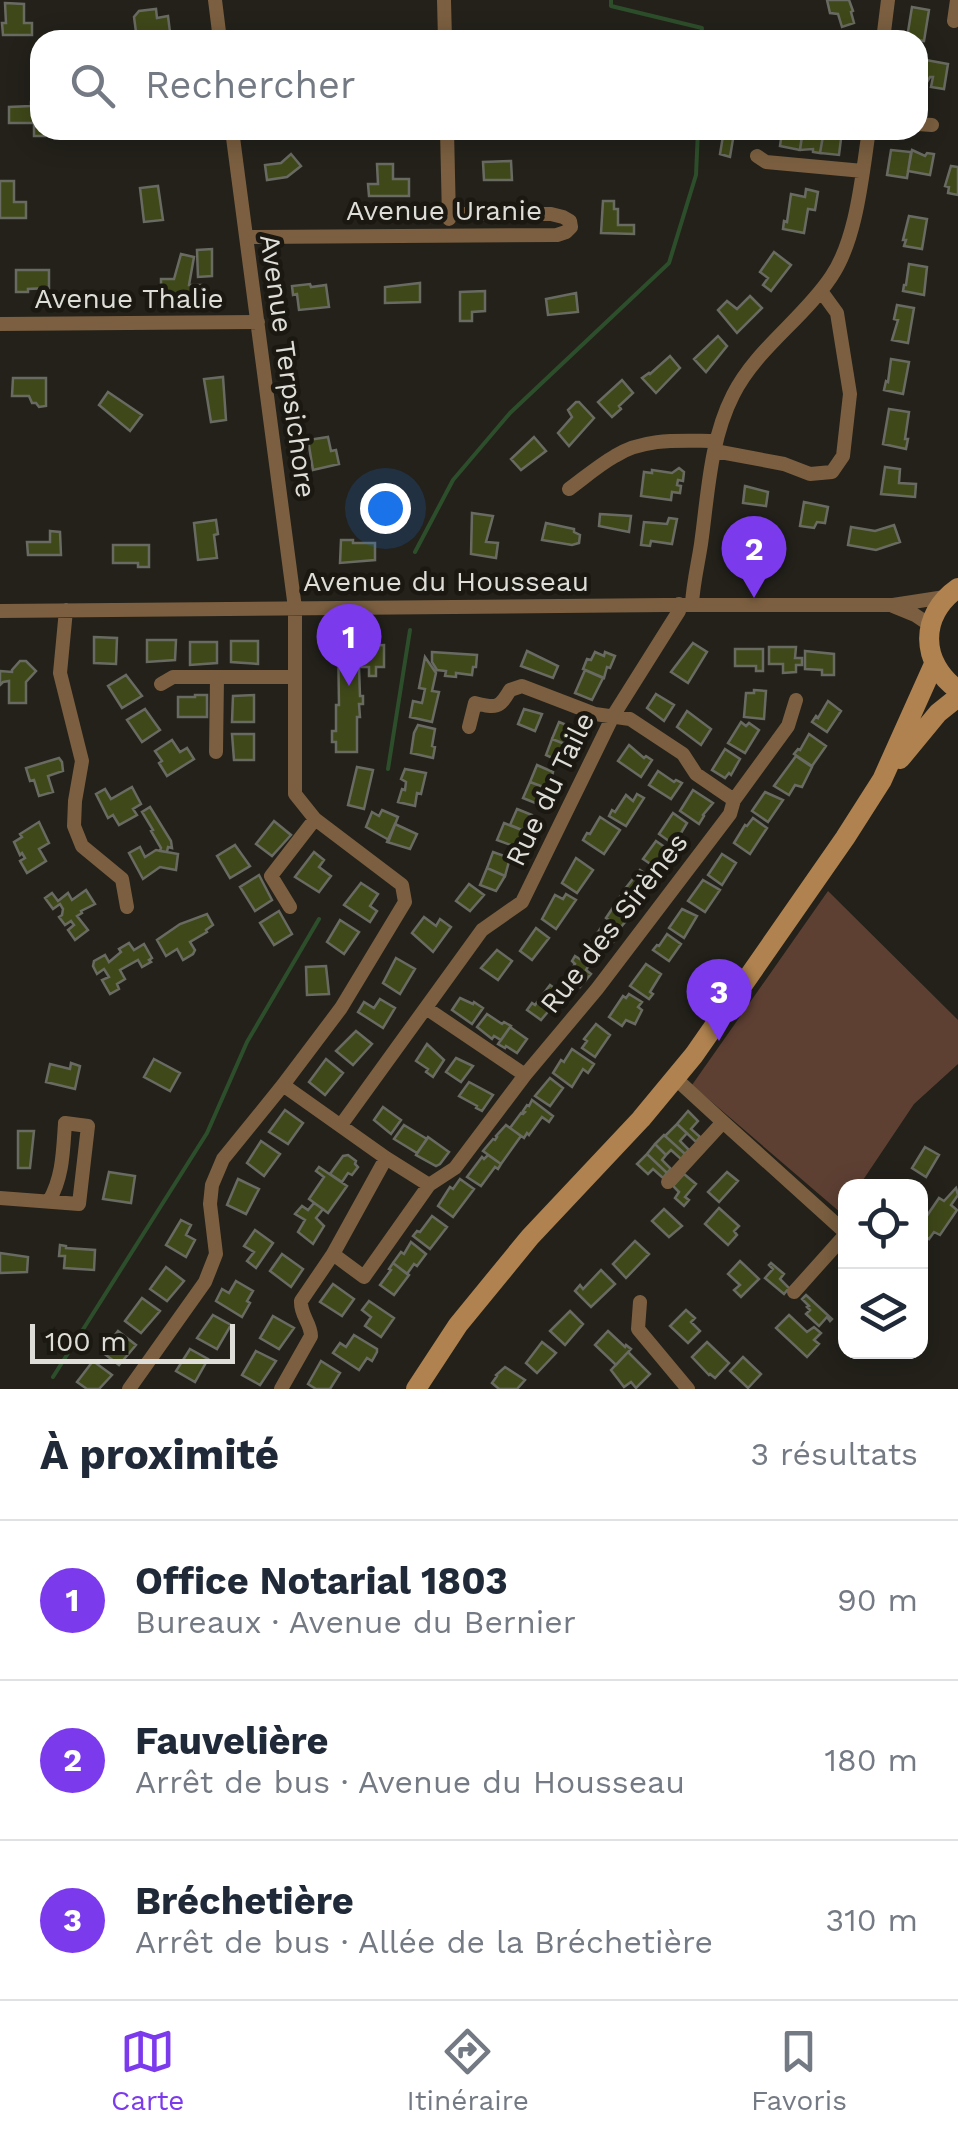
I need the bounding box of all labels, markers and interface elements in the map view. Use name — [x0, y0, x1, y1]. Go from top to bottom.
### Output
search box — [30, 30, 928, 140]
icon: search — [65, 58, 120, 113]
text: Rechercher — [145, 63, 355, 107]
street label: Avenue Uranie — [346, 194, 542, 227]
street label: Avenue Terpsichore — [253, 232, 323, 500]
street label: Avenue Thalie — [34, 282, 224, 315]
your location — [360, 483, 411, 534]
pin: 2 — [722, 516, 786, 598]
street label: Avenue du Housseau — [303, 565, 589, 598]
pin: 1 — [316, 604, 382, 686]
street label: Rue du Taile — [499, 707, 601, 871]
street label: Rue des Sirènes — [533, 826, 695, 1020]
pin: 3 — [686, 958, 752, 1041]
map controls — [838, 1179, 928, 1359]
button: locate — [838, 1179, 928, 1269]
button: layers — [838, 1269, 928, 1359]
scale bar — [30, 1319, 235, 1364]
text: 100 m — [45, 1325, 127, 1358]
text: À proximité — [40, 1430, 279, 1479]
text: 3 résultats — [751, 1435, 918, 1473]
text: Office Notarial 1803 — [135, 1559, 508, 1603]
text: 1 — [66, 1581, 79, 1619]
text: 90 m — [837, 1581, 918, 1619]
text: Bureaux · Avenue du Bernier — [135, 1603, 576, 1641]
text: Fauvelière — [135, 1719, 329, 1763]
text: 2 — [63, 1741, 82, 1779]
text: 180 m — [824, 1741, 918, 1779]
text: Arrêt de bus · Avenue du Housseau — [135, 1763, 685, 1801]
text: Bréchetière — [135, 1879, 354, 1923]
text: 3 — [63, 1901, 82, 1939]
text: 310 m — [826, 1901, 918, 1939]
text: Arrêt de bus · Allée de la Bréchetière — [135, 1923, 713, 1961]
tab: Carte — [111, 2024, 185, 2117]
tab: Itinéraire — [407, 2024, 529, 2117]
tab: Favoris — [751, 2024, 847, 2117]

